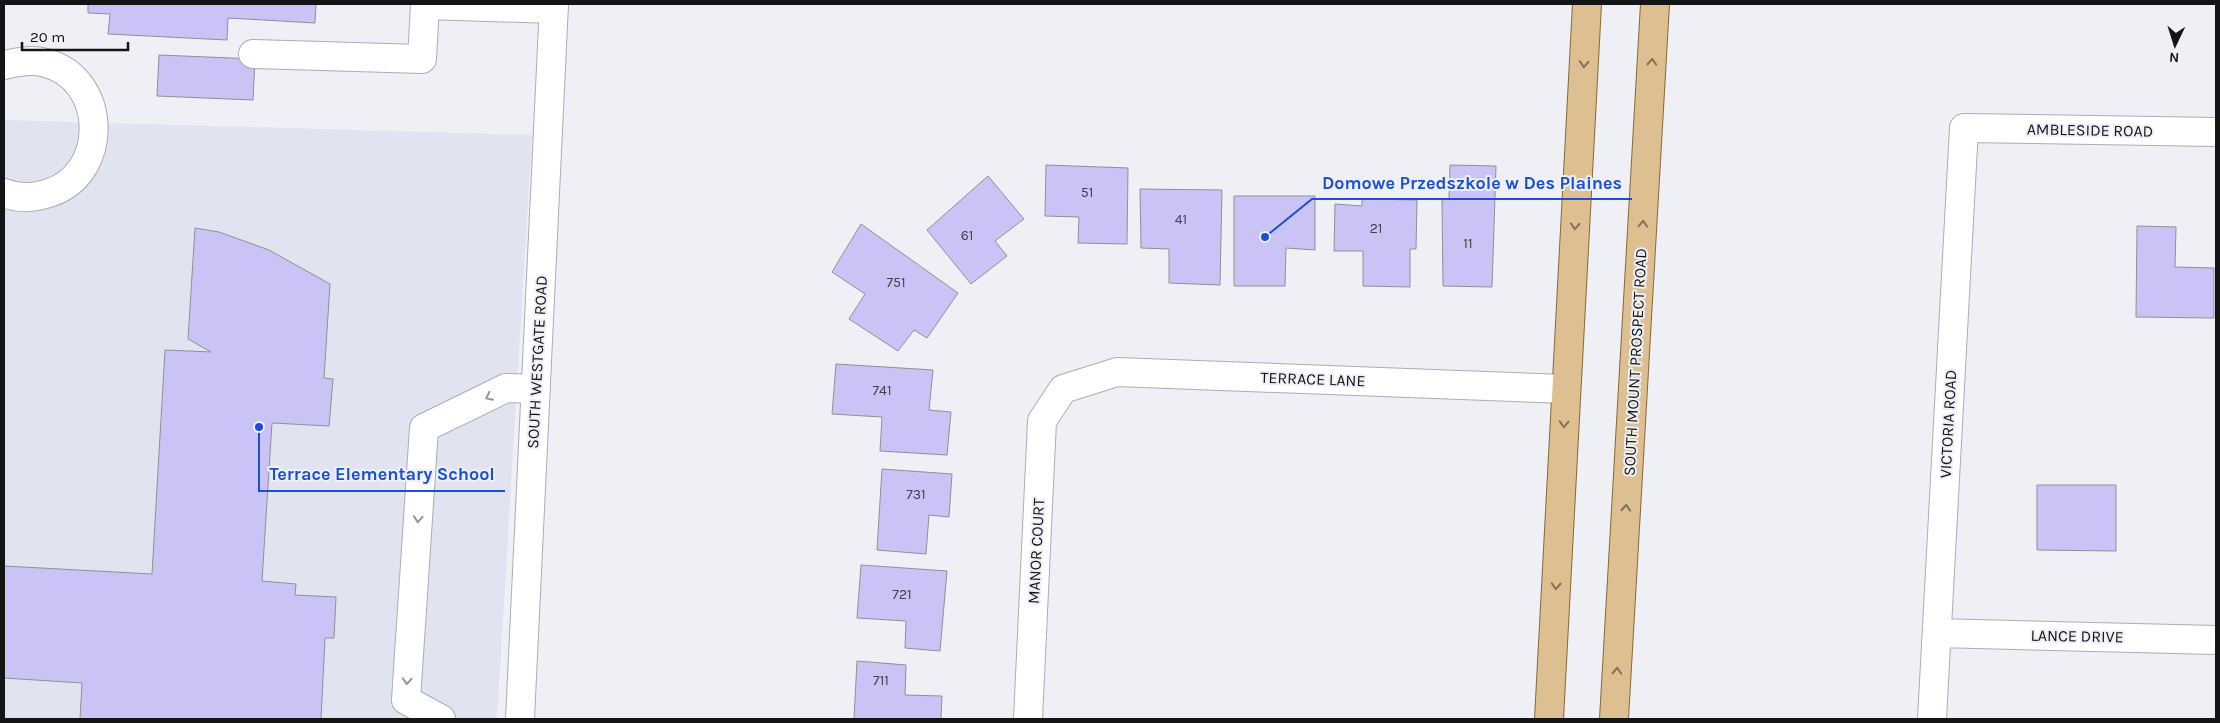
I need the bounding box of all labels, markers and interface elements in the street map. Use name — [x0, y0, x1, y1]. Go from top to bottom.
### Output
scale bar — [22, 20, 129, 52]
north arrow — [2150, 20, 2200, 70]
text: 20 m — [30, 28, 65, 46]
text: N — [2169, 49, 2180, 66]
one-way arrow — [1647, 57, 1658, 65]
one-way arrow — [1578, 60, 1589, 68]
street label: AMBLESIDE ROAD — [2027, 119, 2153, 141]
callout: Domowe Przedszkole w Des Plaines — [1312, 166, 1632, 199]
text: Domowe Przedszkole w Des Plaines — [1322, 172, 1622, 194]
house number: 51 — [1081, 184, 1093, 201]
house number: 41 — [1175, 211, 1187, 228]
house number: 21 — [1370, 220, 1382, 237]
one-way arrow — [1638, 220, 1649, 228]
one-way arrow — [1569, 223, 1580, 231]
house number: 61 — [961, 227, 973, 244]
house number: 11 — [1463, 235, 1473, 252]
street label: SOUTH MOUNT PROSPECT ROAD — [1620, 248, 1650, 476]
house number: 751 — [886, 274, 906, 291]
street label: SOUTH WESTGATE ROAD — [523, 275, 551, 449]
street label: TERRACE LANE — [1260, 368, 1366, 390]
street label: VICTORIA ROAD — [1936, 369, 1960, 479]
house number: 741 — [872, 382, 892, 399]
one-way arrow — [485, 390, 494, 401]
one-way arrow — [1559, 420, 1569, 428]
callout: Terrace Elementary School — [259, 458, 505, 491]
text: Terrace Elementary School — [269, 463, 495, 485]
house number: 731 — [906, 486, 926, 503]
street label: MANOR COURT — [1024, 498, 1048, 604]
one-way arrow — [1621, 504, 1632, 512]
one-way arrow — [413, 515, 424, 523]
one-way arrow — [1550, 582, 1561, 590]
house number: 721 — [892, 586, 912, 603]
street label: LANCE DRIVE — [2030, 626, 2124, 646]
one-way arrow — [1611, 666, 1622, 674]
house number: 711 — [873, 672, 889, 689]
one-way arrow — [402, 677, 413, 685]

